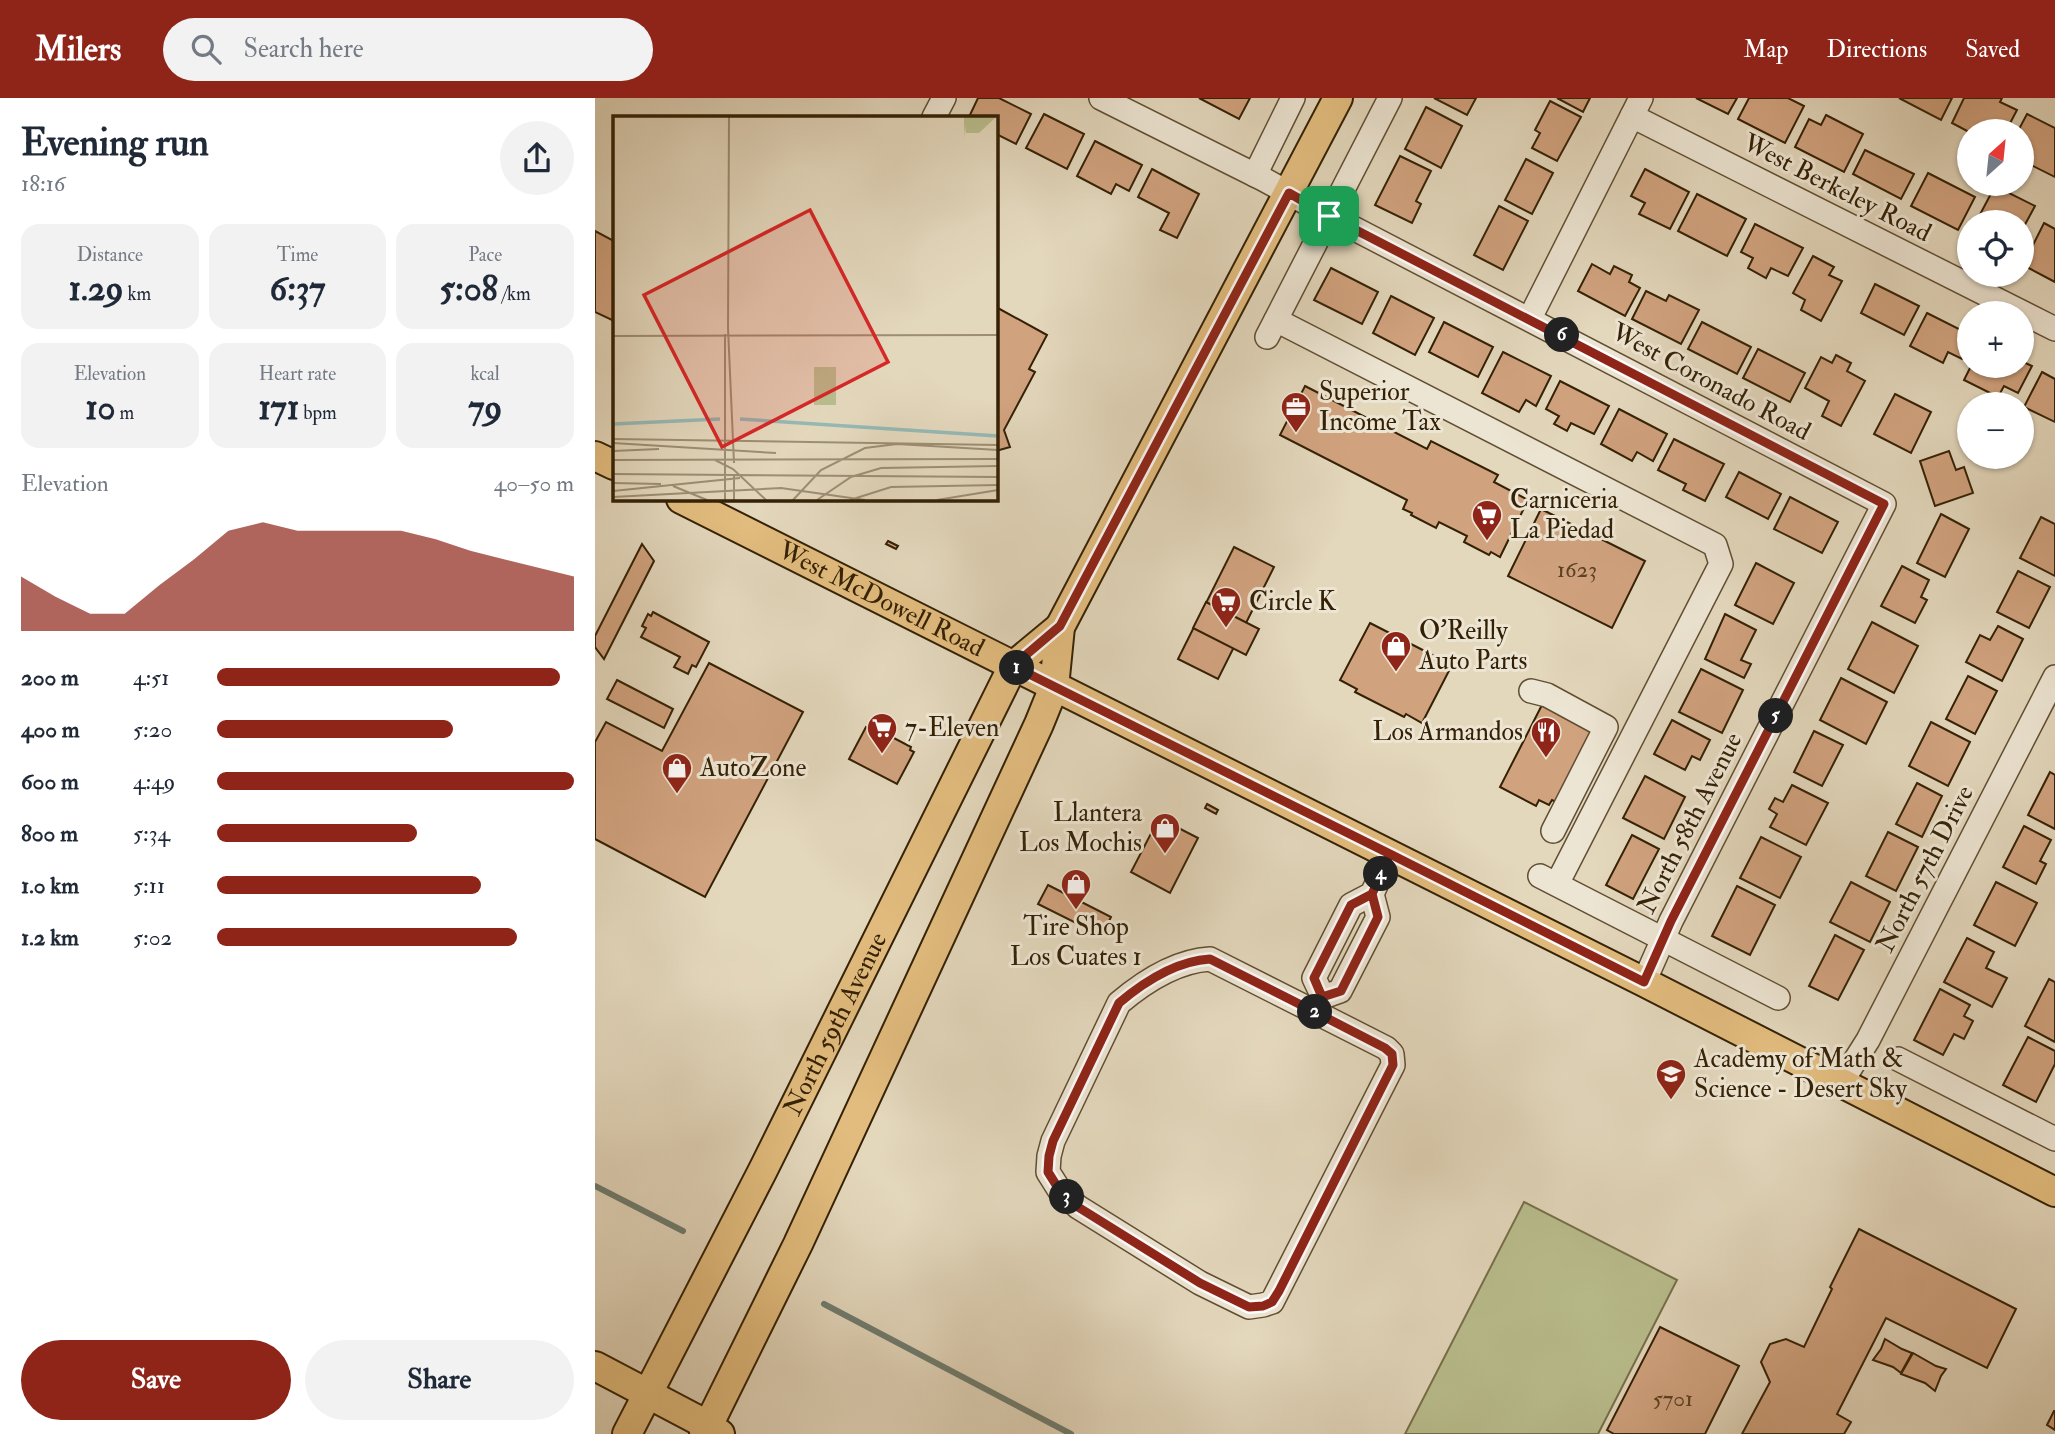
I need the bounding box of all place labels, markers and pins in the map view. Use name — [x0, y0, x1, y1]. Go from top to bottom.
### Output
pin — [1299, 186, 1359, 246]
pin: 6 — [1545, 317, 1579, 352]
place label: Superior Income Tax — [1319, 376, 1441, 438]
office icon: Superior Income Tax — [1279, 390, 1313, 434]
place label: Carniceria La Piedad — [1510, 484, 1618, 546]
supermarket icon: Carniceria La Piedad — [1470, 498, 1504, 542]
supermarket icon: Circle K — [1209, 585, 1243, 629]
place label: Circle K — [1249, 586, 1337, 618]
place label: O'Reilly Auto Parts — [1418, 615, 1527, 677]
shop icon: O'Reilly Auto Parts — [1379, 629, 1413, 673]
pin: 1 — [999, 650, 1035, 686]
pin: 5 — [1759, 698, 1793, 734]
supermarket icon: 7-Eleven — [865, 711, 899, 755]
place label: 7-Eleven — [905, 712, 999, 744]
restaurant icon: Los Armandos — [1529, 715, 1563, 759]
place label: Los Armandos — [1373, 716, 1523, 748]
shop icon: AutoZone — [660, 751, 694, 795]
place label: AutoZone — [699, 752, 806, 784]
place label: Llantera Los Mochis — [1019, 797, 1142, 859]
shop icon: Llantera Los Mochis — [1148, 811, 1182, 855]
pin: 4 — [1363, 856, 1399, 892]
shop icon: Tire Shop Los Cuates 1 — [1059, 867, 1093, 911]
place label: Tire Shop Los Cuates 1 — [1010, 911, 1142, 973]
pin: 2 — [1297, 995, 1333, 1030]
place label: Academy of Math & Science - Desert Sky — [1693, 1043, 1908, 1105]
school or university icon: Academy of Math & Science - Desert Sky — [1654, 1057, 1688, 1101]
pin: 3 — [1049, 1180, 1085, 1214]

